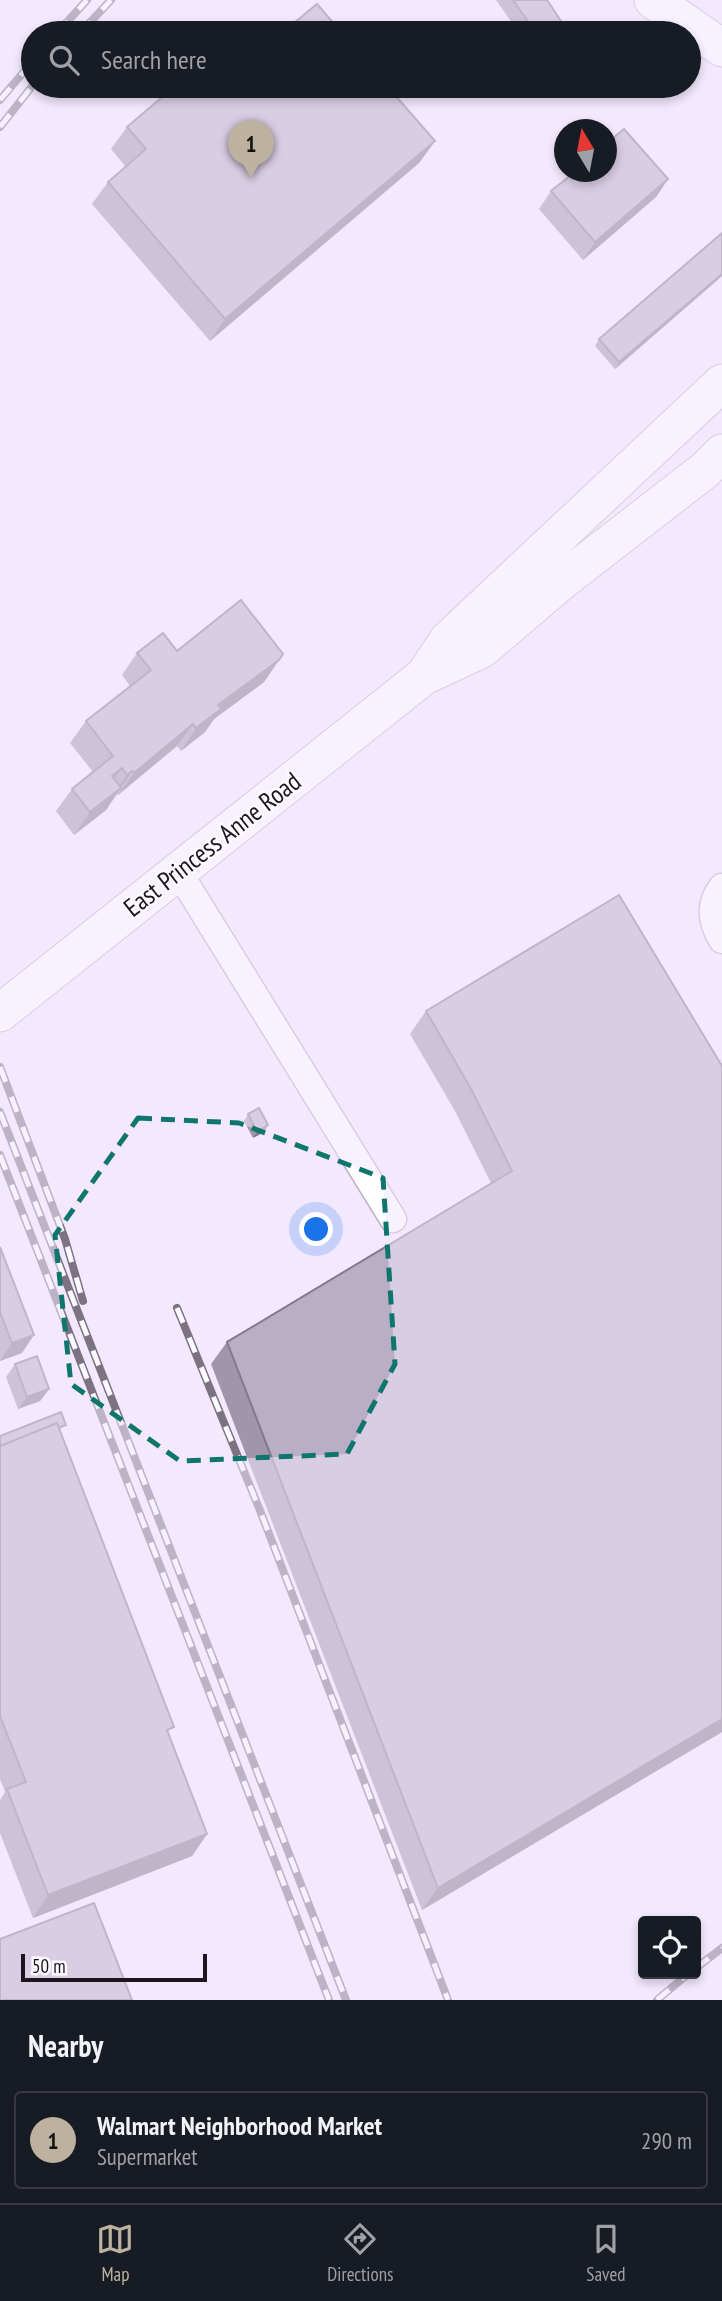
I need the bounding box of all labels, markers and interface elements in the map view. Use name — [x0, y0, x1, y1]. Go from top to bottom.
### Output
search box — [21, 21, 701, 98]
icon: search — [45, 41, 83, 79]
text: Search here — [101, 43, 207, 76]
north arrow — [554, 119, 617, 182]
pin: 1 — [228, 120, 274, 178]
street label: East Princess Anne Road — [117, 765, 307, 923]
your location — [299, 1212, 333, 1246]
map controls — [638, 1916, 701, 1979]
button: locate — [638, 1916, 701, 1979]
scale bar — [21, 1951, 206, 1983]
text: 50 m — [32, 1954, 66, 1978]
text: Nearby — [28, 2026, 103, 2065]
text: Walmart Neighborhood Market — [97, 2109, 382, 2142]
text: 1 — [48, 2126, 59, 2155]
text: 290 m — [641, 2126, 692, 2155]
text: Supermarket — [97, 2142, 198, 2171]
tab: Map — [96, 2220, 134, 2286]
tab: Directions — [327, 2220, 393, 2286]
tab: Saved — [586, 2220, 626, 2286]

